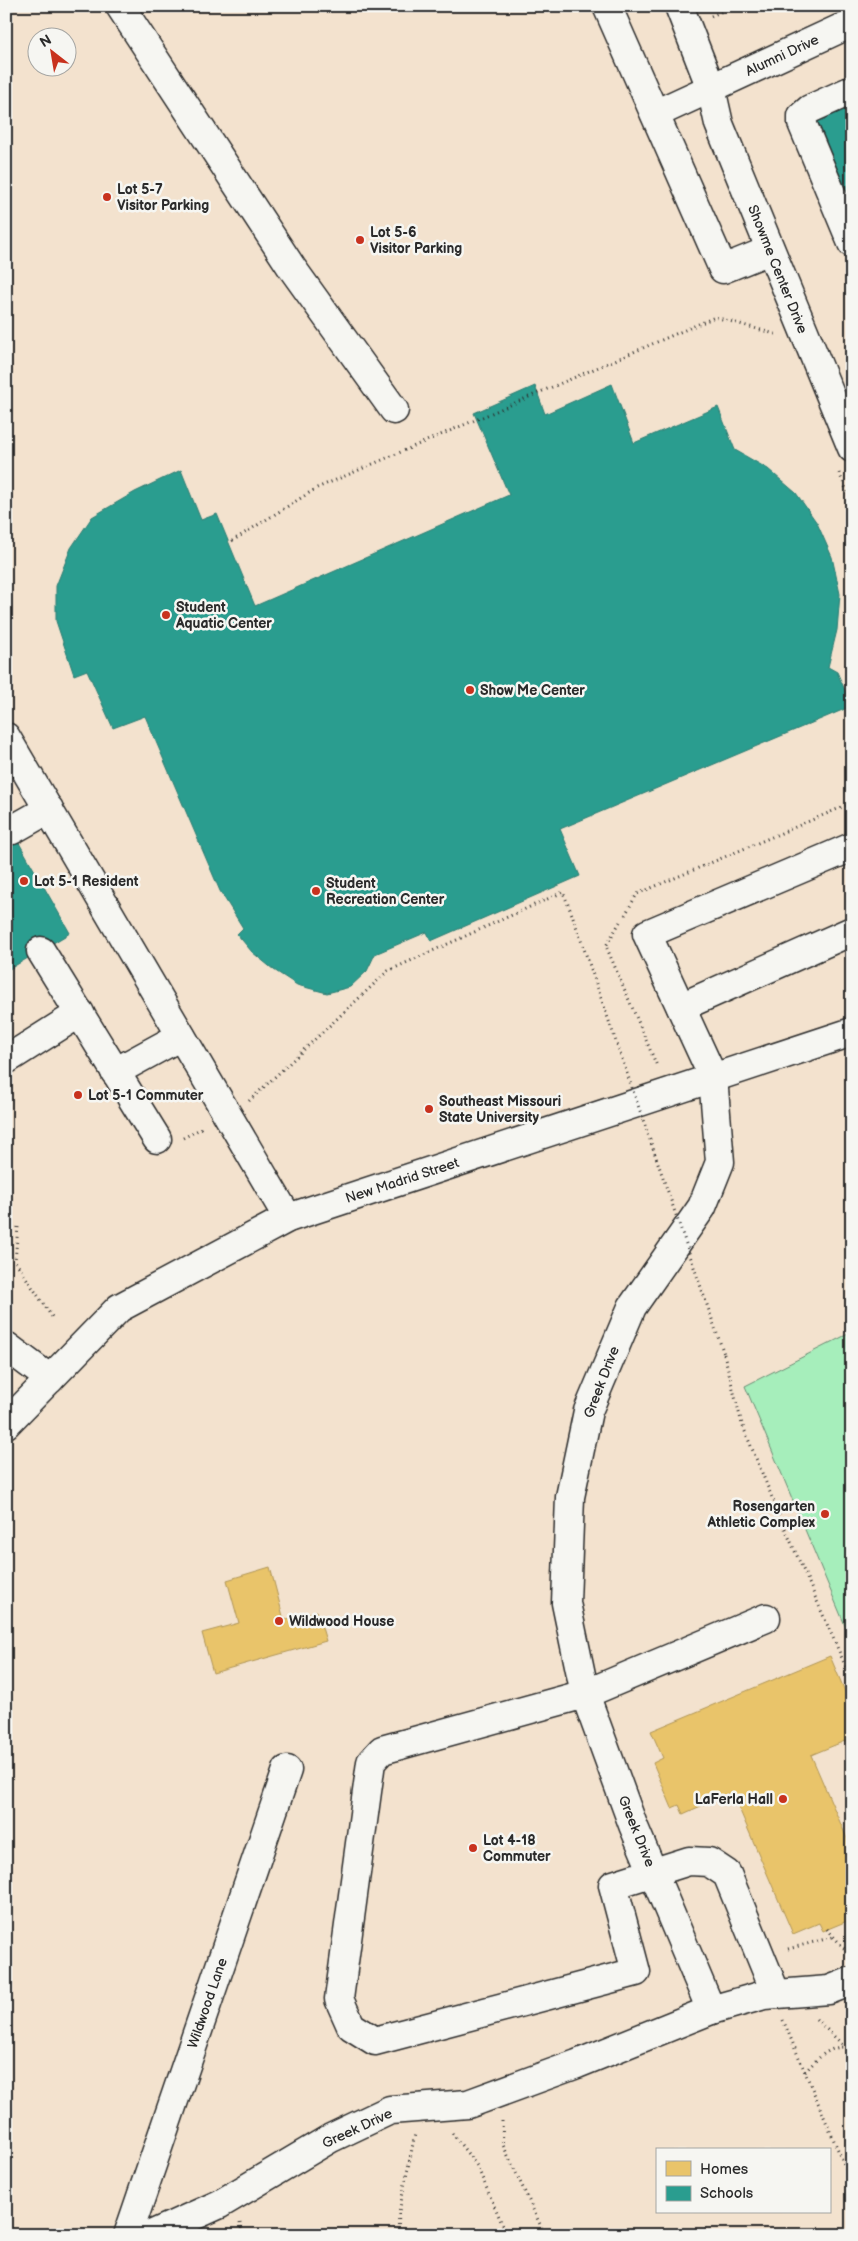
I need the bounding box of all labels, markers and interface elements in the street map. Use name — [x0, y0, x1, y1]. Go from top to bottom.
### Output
north arrow — [28, 28, 78, 78]
text: N — [37, 31, 54, 51]
street label: Alumni Drive — [743, 31, 822, 80]
place label: Lot 5-7 Visitor Parking — [117, 181, 209, 214]
marker: Lot 5-7 Visitor Parking — [101, 191, 113, 203]
street label: Showme Center Drive — [744, 202, 811, 336]
place label: Lot 5-6 Visitor Parking — [370, 224, 462, 257]
marker: Lot 5-6 Visitor Parking — [354, 234, 366, 246]
place label: Student Aquatic Center — [175, 599, 272, 632]
marker: Student Aquatic Center — [160, 609, 172, 621]
place label: Show Me Center — [480, 682, 585, 699]
marker: Show Me Center — [464, 684, 476, 696]
place label: Lot 5-1 Resident — [34, 873, 139, 890]
marker: Lot 5-1 Resident — [18, 875, 30, 887]
place label: Student Recreation Center — [326, 875, 445, 908]
marker: Student Recreation Center — [310, 885, 322, 897]
place label: Lot 5-1 Commuter — [88, 1087, 204, 1104]
marker: Lot 5-1 Commuter — [72, 1089, 84, 1101]
place label: Southeast Missouri State University — [439, 1093, 561, 1126]
marker: Southeast Missouri State University — [423, 1103, 435, 1115]
street label: New Madrid Street — [343, 1154, 462, 1207]
street label: Greek Drive — [580, 1344, 623, 1420]
place label: Rosengarten Athletic Complex — [706, 1498, 816, 1531]
marker: Rosengarten Athletic Complex — [819, 1508, 831, 1520]
place label: Wildwood House — [289, 1613, 394, 1630]
marker: Wildwood House — [273, 1615, 285, 1627]
place label: LaFerla Hall — [695, 1791, 773, 1808]
street label: Greek Drive — [615, 1793, 659, 1869]
marker: LaFerla Hall — [777, 1793, 789, 1805]
place label: Lot 4-18 Commuter — [483, 1832, 551, 1865]
marker: Lot 4-18 Commuter — [467, 1842, 479, 1854]
street label: Wildwood Lane — [184, 1956, 231, 2051]
street label: Greek Drive — [319, 2105, 395, 2152]
legend — [656, 2148, 830, 2214]
text: Homes — [700, 2160, 749, 2179]
text: Schools — [700, 2184, 754, 2203]

